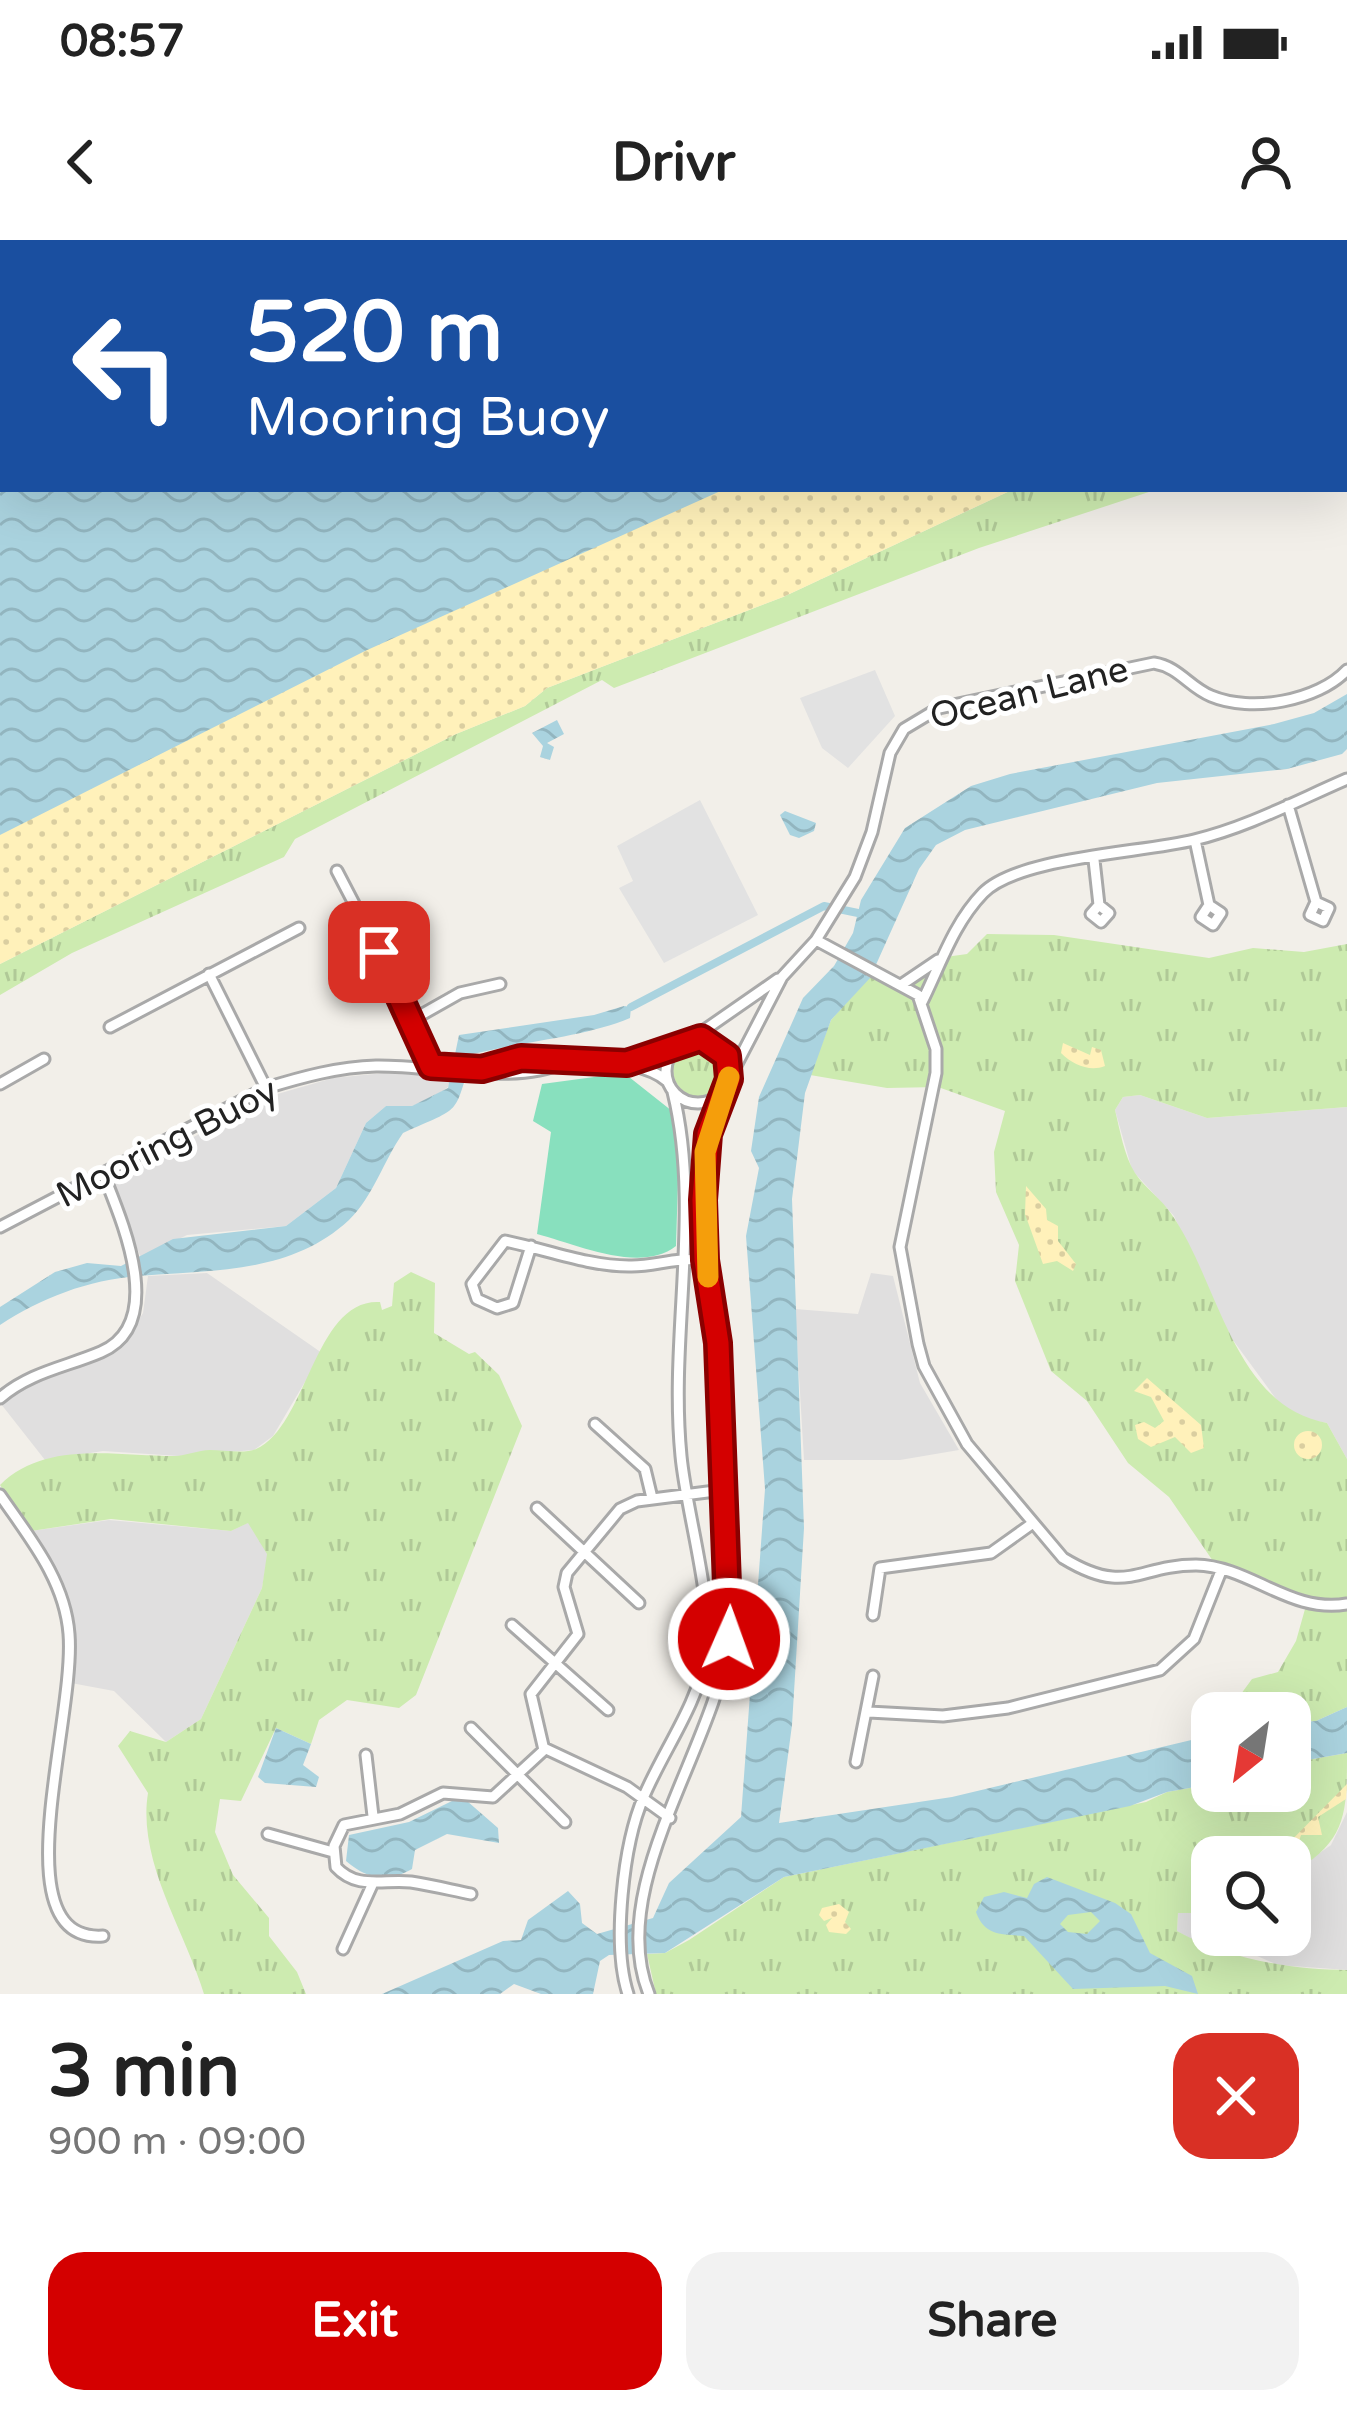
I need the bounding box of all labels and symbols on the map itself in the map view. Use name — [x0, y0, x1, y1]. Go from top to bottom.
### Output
street label: Ocean Lane — [925, 648, 1133, 738]
pin — [328, 901, 430, 1003]
street label: Mooring Buoy — [49, 1069, 285, 1217]
position arrow — [666, 1576, 792, 1702]
north arrow — [1191, 1692, 1311, 1812]

